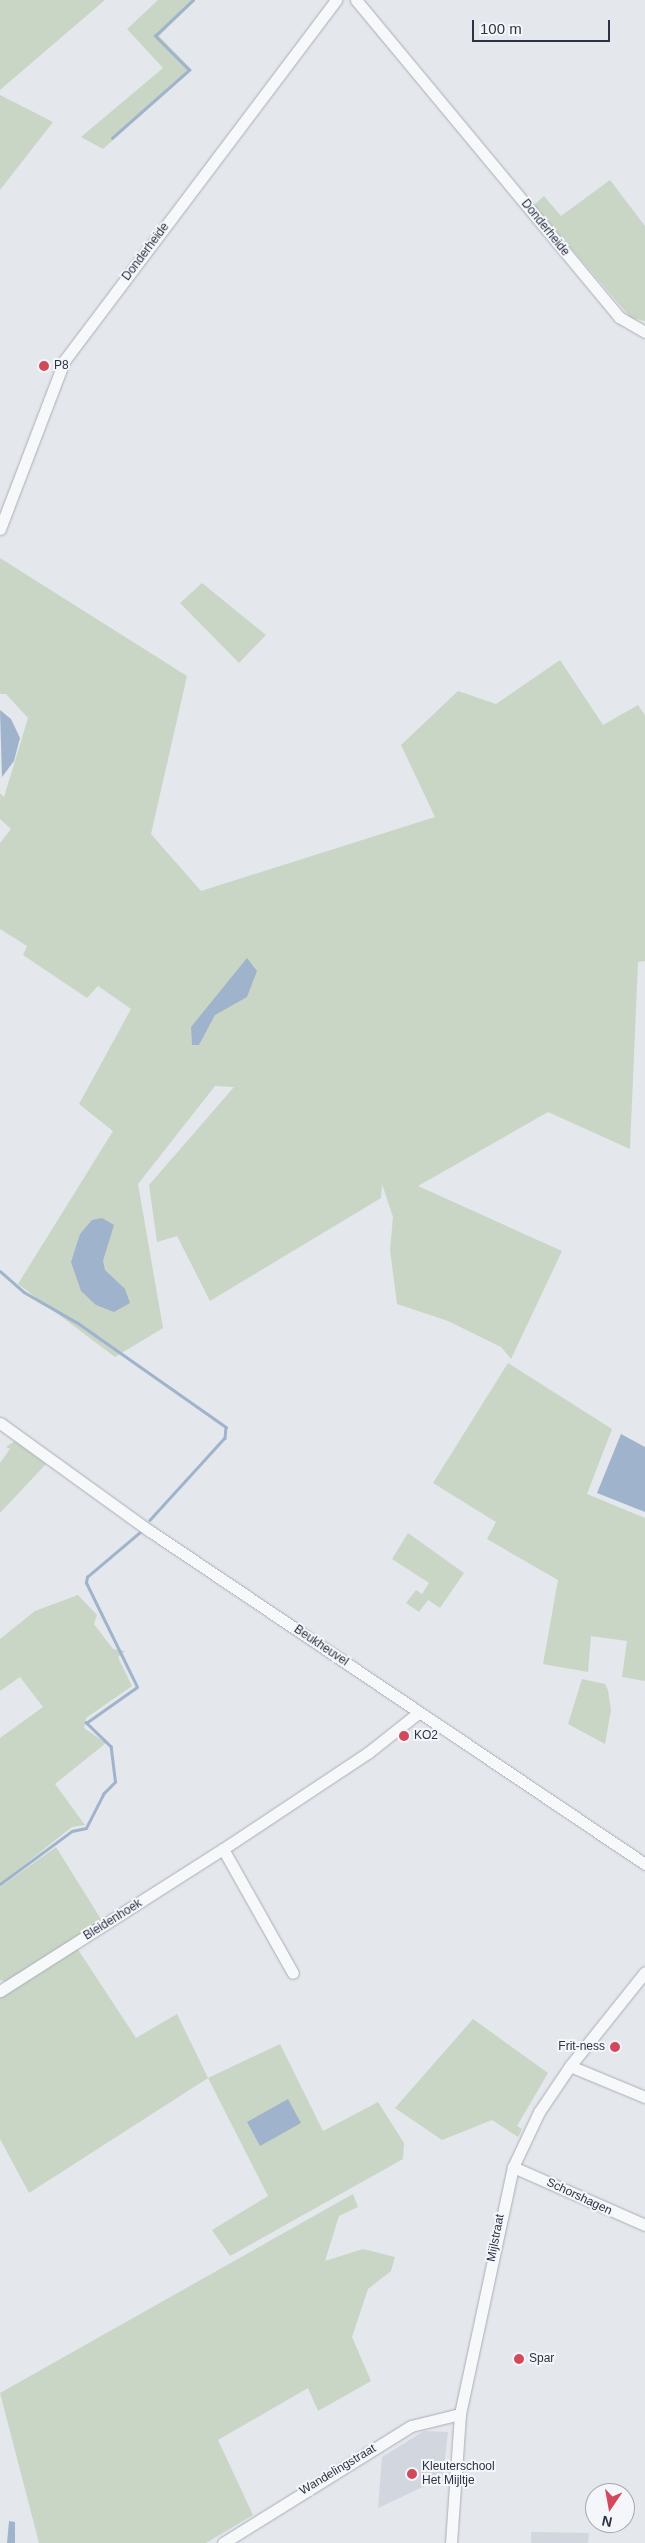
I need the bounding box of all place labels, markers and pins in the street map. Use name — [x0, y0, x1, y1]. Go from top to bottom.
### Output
place label: P8 — [54, 359, 69, 373]
marker: P8 — [38, 360, 50, 372]
place label: KO2 — [414, 1729, 438, 1743]
marker: KO2 — [398, 1730, 410, 1742]
place label: Frit-ness — [558, 2040, 605, 2054]
marker: Frit-ness — [609, 2041, 621, 2053]
place label: Spar — [529, 2352, 554, 2366]
marker: Spar — [513, 2353, 525, 2365]
place label: Kleuterschool Het Mijltje — [422, 2460, 495, 2488]
marker: Kleuterschool Het Mijltje — [406, 2468, 418, 2480]

